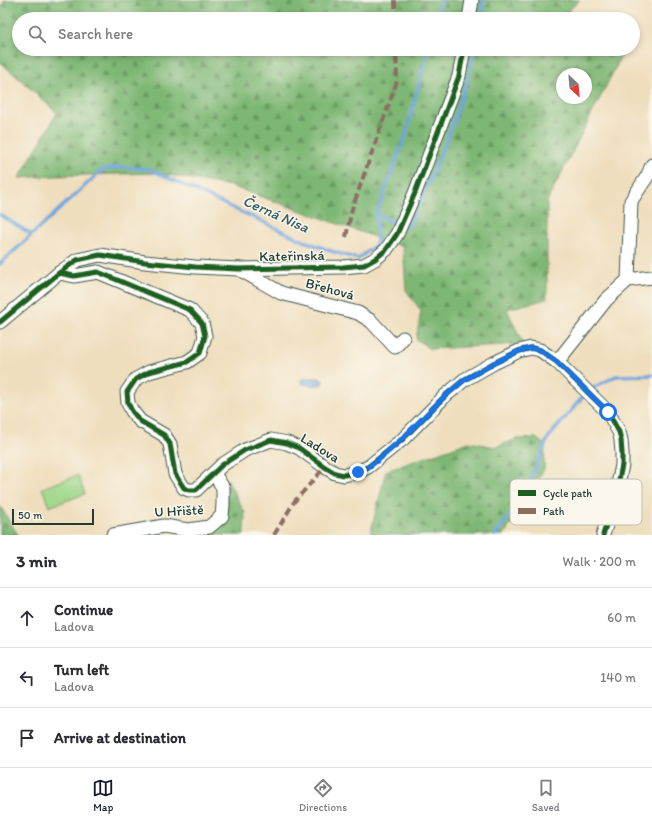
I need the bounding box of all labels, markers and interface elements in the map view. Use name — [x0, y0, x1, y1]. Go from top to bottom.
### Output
search box — [12, 12, 640, 56]
icon: search — [26, 23, 48, 45]
text: Search here — [58, 25, 133, 43]
north arrow — [556, 68, 592, 104]
water label: Černá Nisa — [240, 191, 312, 237]
street label: Kateřinská — [259, 247, 326, 265]
street label: Břehová — [304, 274, 357, 304]
route start — [599, 403, 617, 421]
street label: Ladova — [297, 429, 343, 467]
route end — [349, 463, 367, 481]
legend — [510, 479, 642, 525]
text: Cycle path — [543, 487, 592, 500]
street label: U Hřiště — [154, 501, 204, 521]
text: Path — [543, 505, 565, 518]
scale bar — [12, 507, 94, 526]
text: 50 m — [18, 509, 42, 522]
text: 3 min — [16, 551, 57, 571]
text: Walk · 200 m — [563, 554, 636, 569]
text: Continue — [54, 601, 113, 619]
icon: ahead — [16, 607, 38, 629]
text: 60 m — [607, 610, 636, 625]
text: Ladova — [54, 619, 94, 634]
text: Turn left — [54, 661, 109, 679]
icon: left — [16, 667, 38, 689]
text: 140 m — [600, 670, 636, 685]
text: Ladova — [54, 679, 94, 694]
icon: arrive — [16, 727, 38, 749]
text: Arrive at destination — [54, 729, 186, 747]
tab: Map — [92, 777, 114, 814]
tab: Directions — [299, 777, 347, 814]
tab: Saved — [532, 777, 560, 814]

